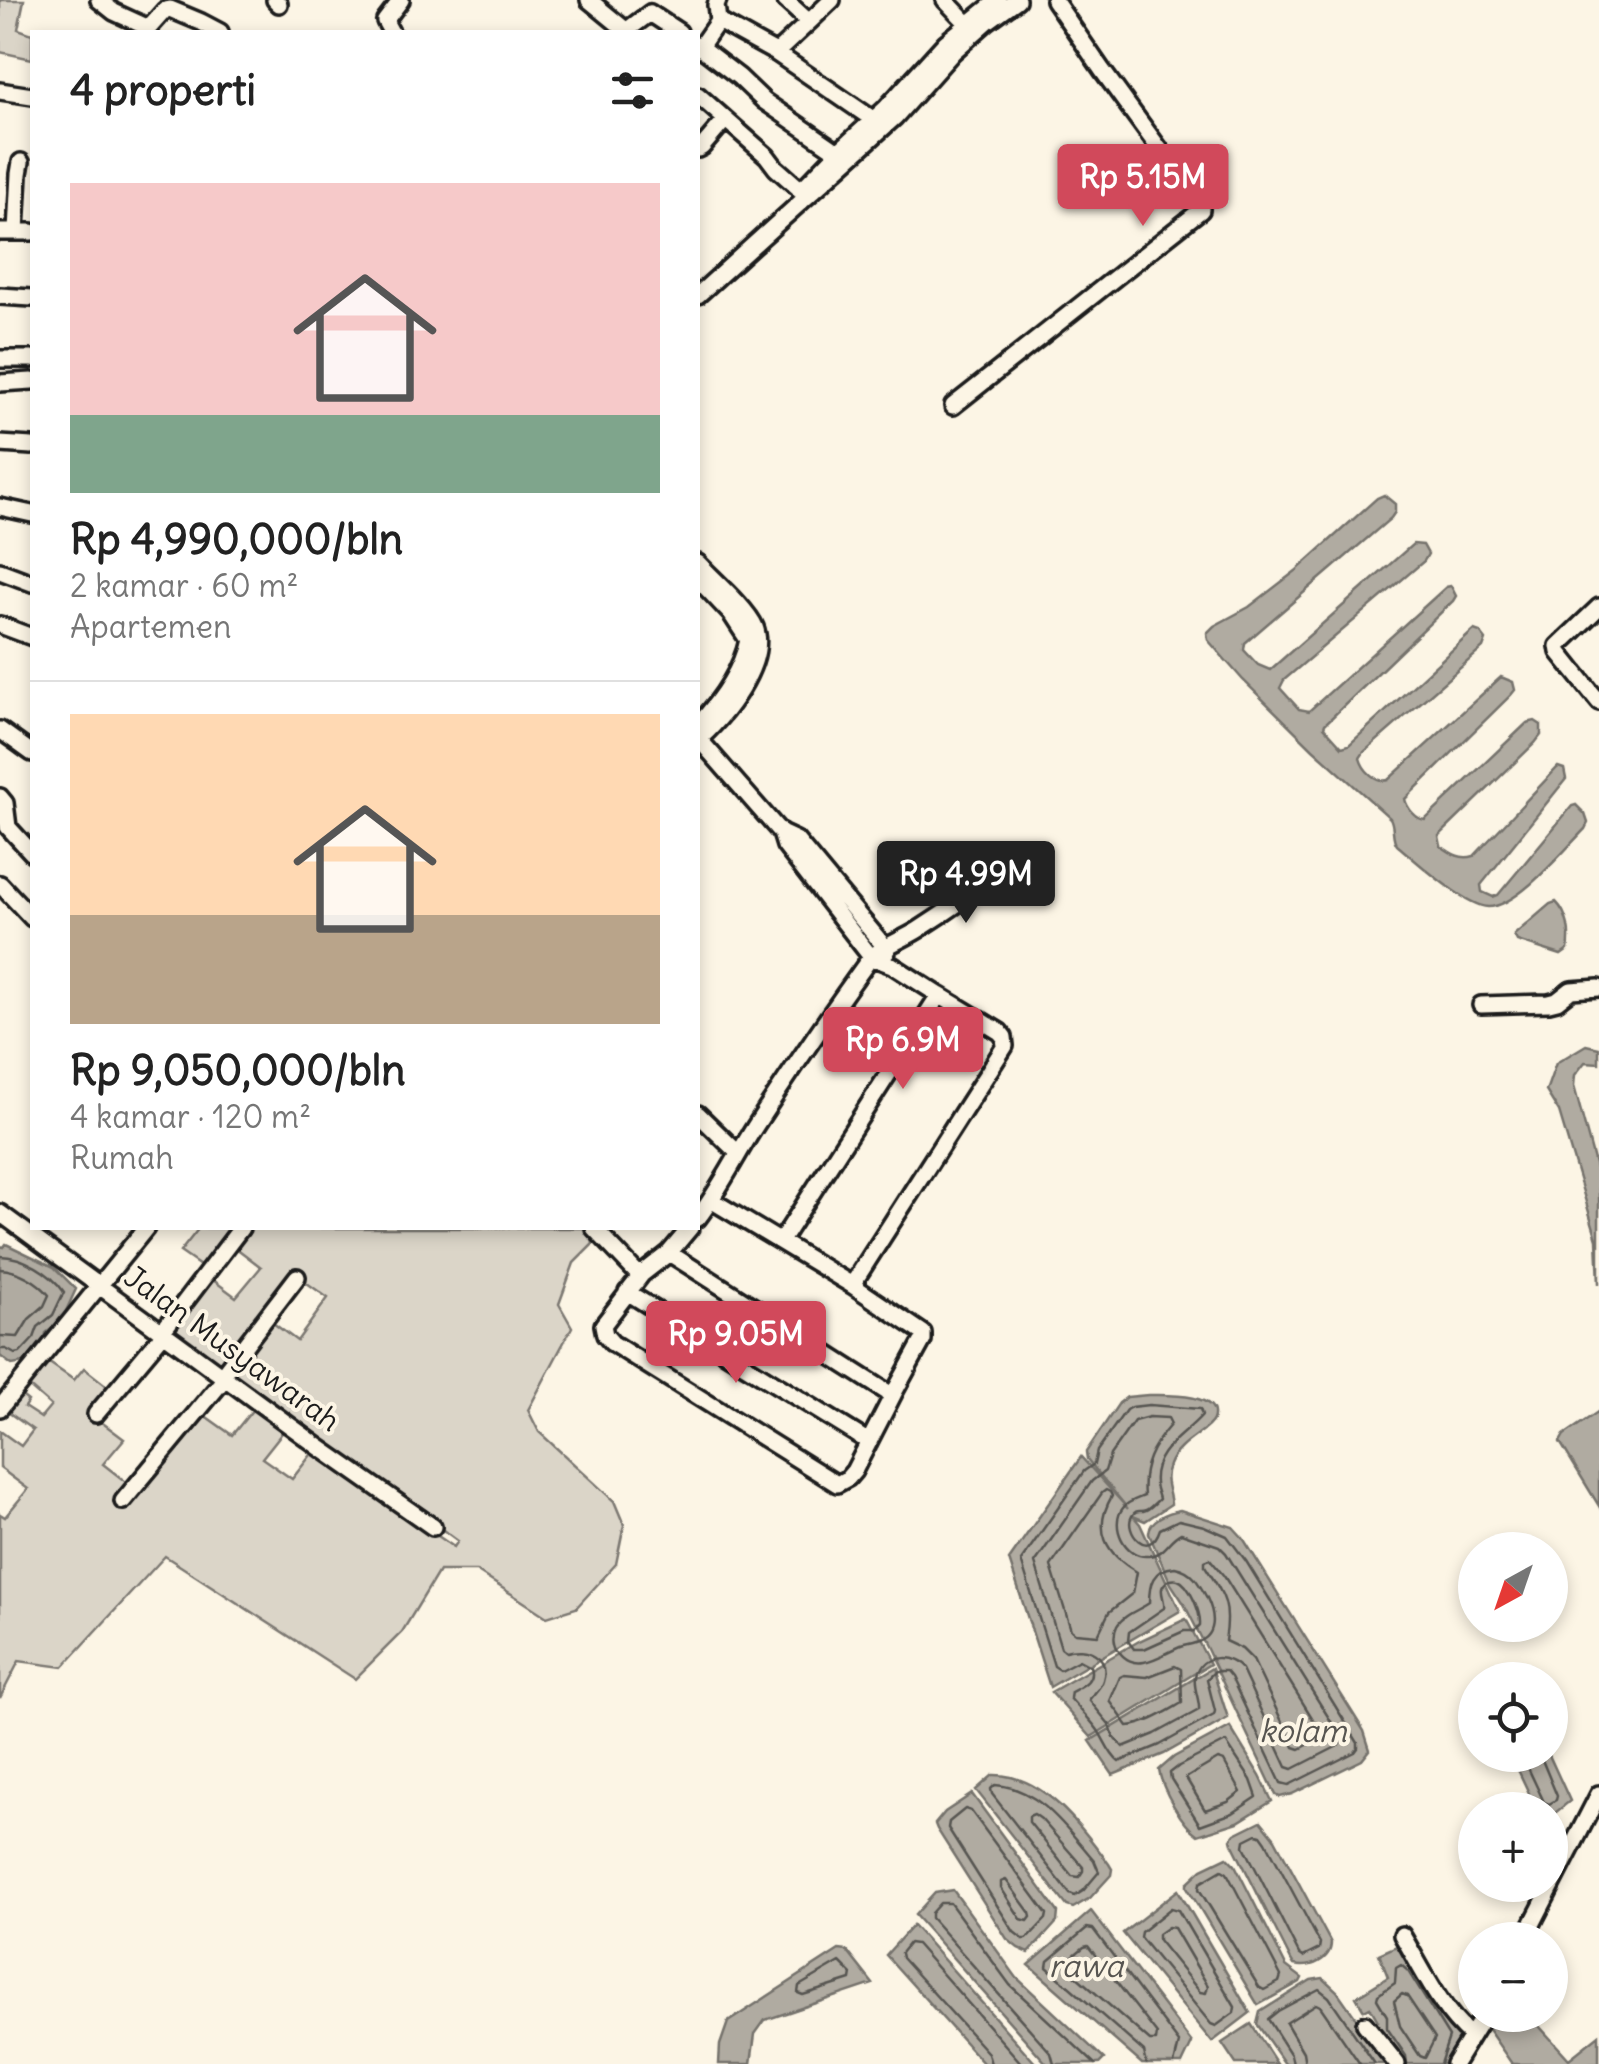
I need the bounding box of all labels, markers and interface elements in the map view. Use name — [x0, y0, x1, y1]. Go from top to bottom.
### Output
icon: filters — [605, 63, 660, 118]
text: 4 properti — [70, 64, 256, 116]
pin: Rp 5.15M — [1040, 144, 1246, 229]
text: Rp 5.15M — [1079, 156, 1207, 197]
icon: home — [275, 248, 455, 428]
text: Rp 4,990,000/bln — [70, 513, 403, 565]
text: 2 kamar · 60 m² — [70, 565, 298, 606]
text: Apartemen — [70, 606, 232, 647]
icon: home — [275, 779, 455, 959]
pin: Rp 4.99M — [863, 841, 1069, 926]
text: Rp 4.99M — [899, 853, 1033, 894]
pin: Rp 6.9M — [811, 1007, 995, 1092]
text: Rp 6.9M — [845, 1019, 961, 1060]
text: Rp 9,050,000/bln — [70, 1044, 406, 1096]
text: 4 kamar · 120 m² — [70, 1096, 311, 1137]
text: Rumah — [70, 1137, 174, 1178]
street label: Jalan Musyawarah — [117, 1257, 348, 1439]
pin: Rp 9.05M — [633, 1301, 839, 1386]
text: Rp 9.05M — [668, 1313, 804, 1354]
north arrow — [1458, 1532, 1568, 1642]
map controls — [1458, 1532, 1568, 2032]
button: locate — [1458, 1662, 1568, 1772]
water label: kolam — [1259, 1710, 1348, 1751]
button: + — [1458, 1792, 1568, 1902]
button: − — [1458, 1922, 1568, 2032]
water label: rawa — [1049, 1945, 1125, 1986]

